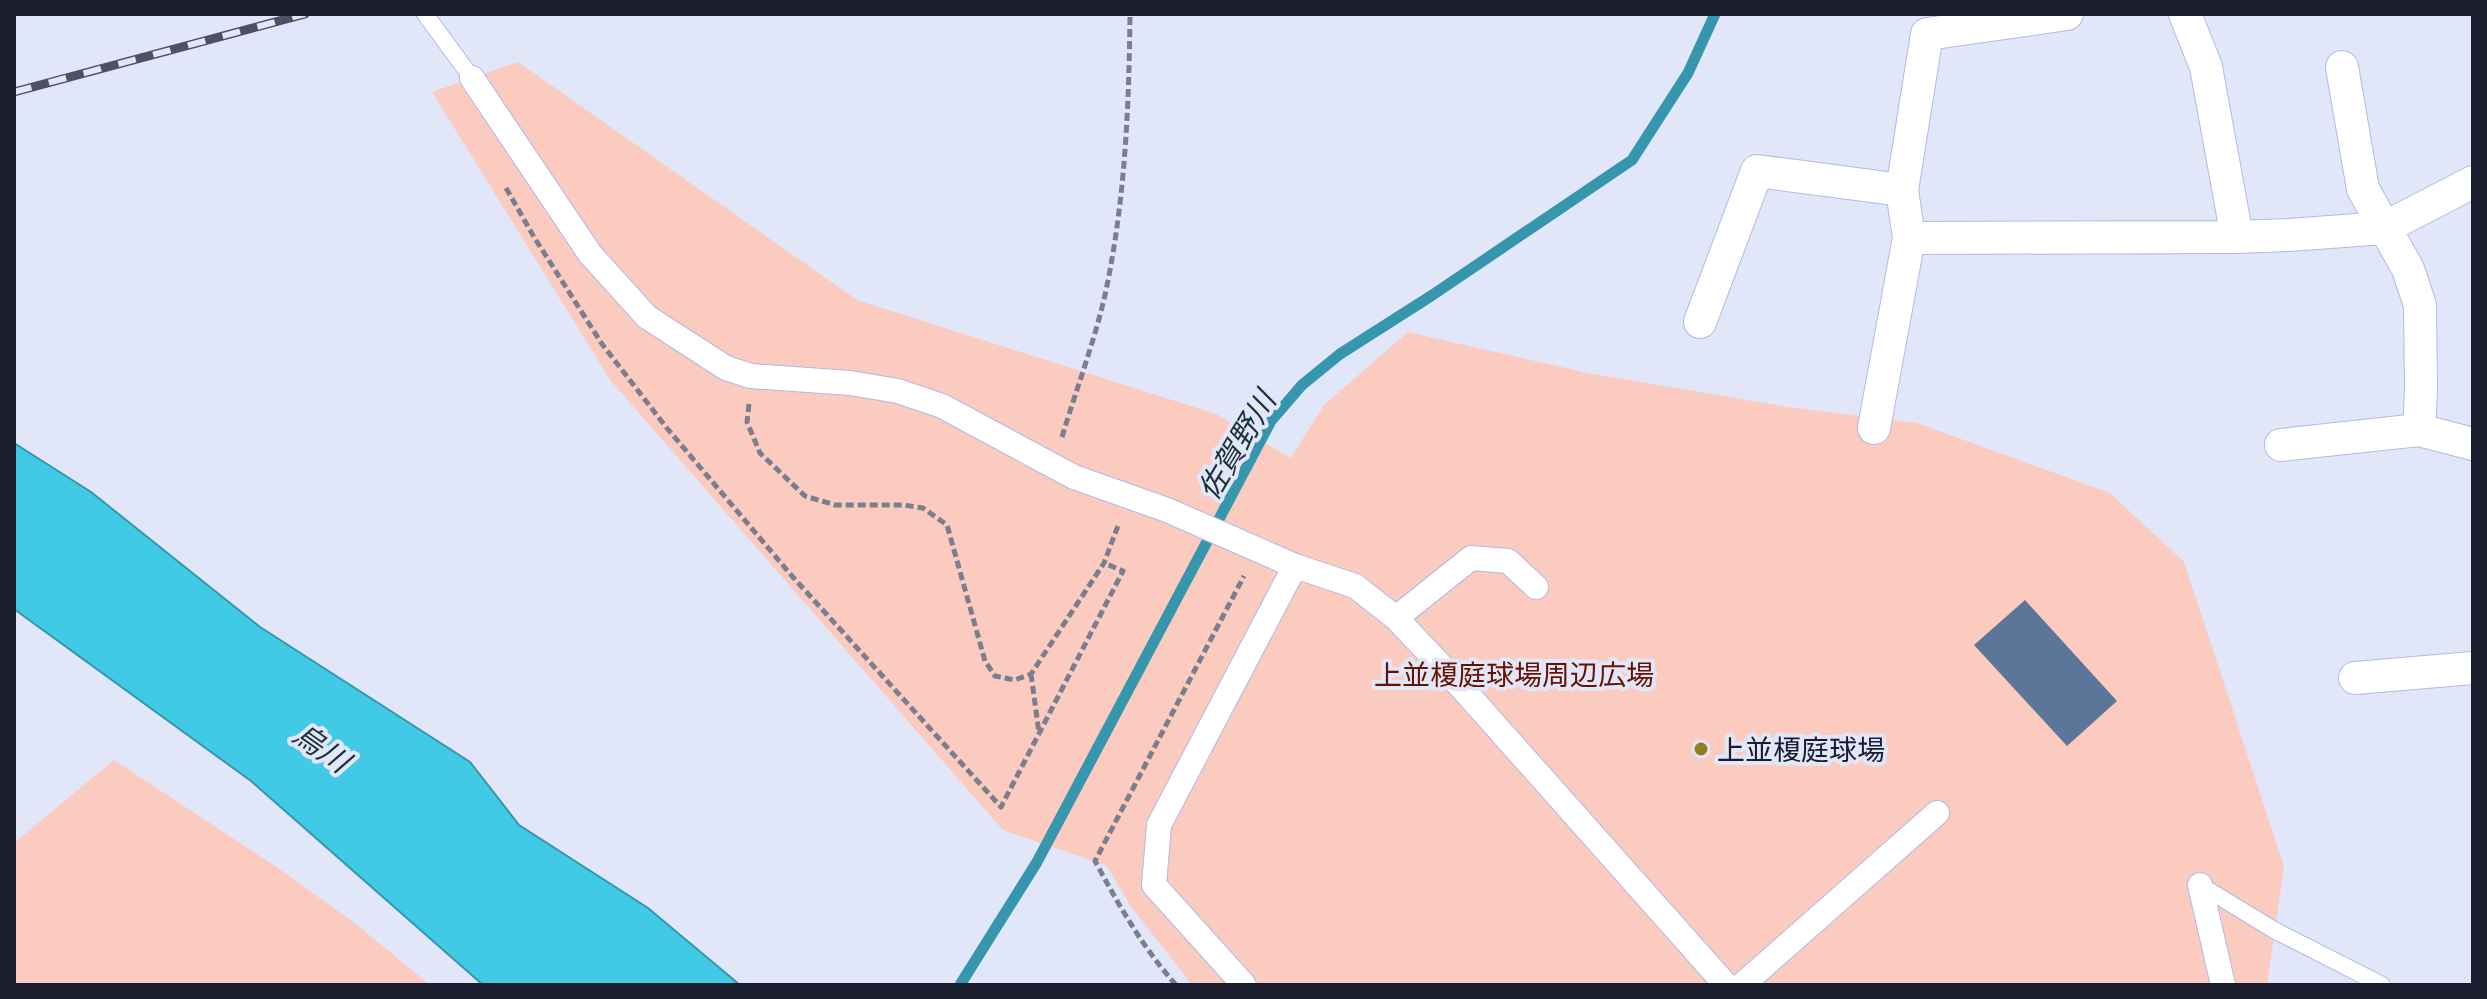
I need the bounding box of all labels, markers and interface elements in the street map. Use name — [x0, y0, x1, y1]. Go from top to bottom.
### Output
water label: 佐賀野川 — [1188, 381, 1285, 506]
park label: 上並榎庭球場周辺広場 — [1374, 656, 1654, 693]
water label: 烏川 — [286, 714, 360, 782]
place label: 上並榎庭球場 — [1717, 731, 1885, 768]
marker: 上並榎庭球場 — [1692, 740, 1710, 758]

